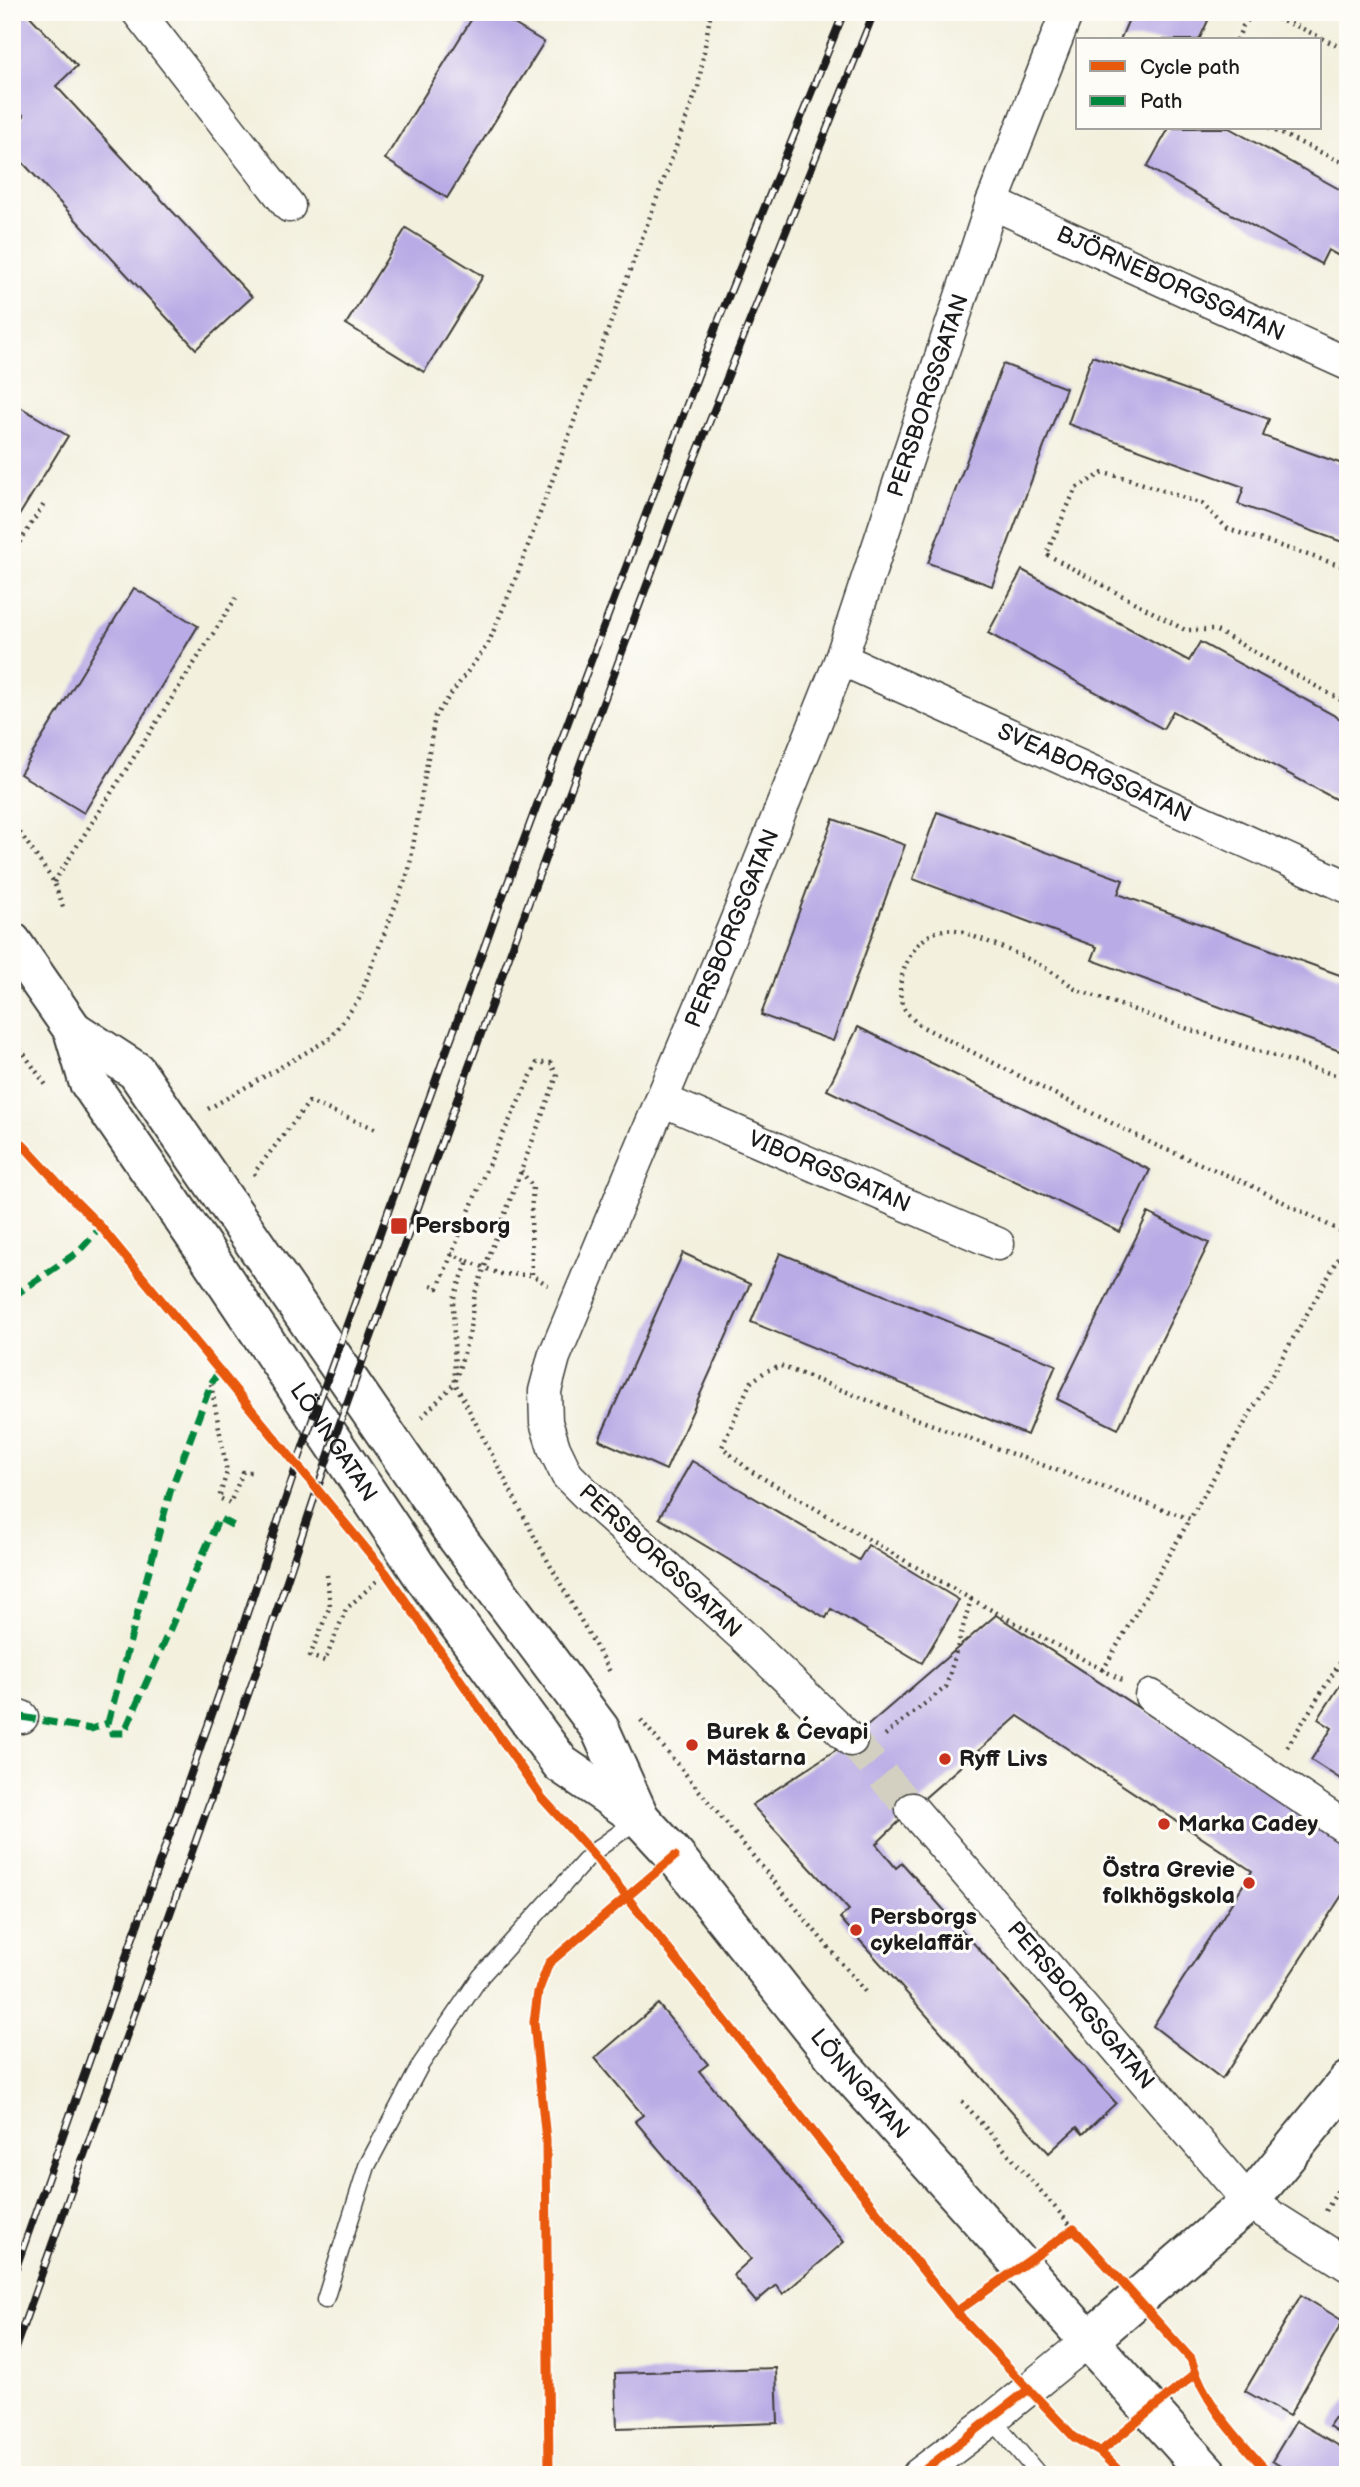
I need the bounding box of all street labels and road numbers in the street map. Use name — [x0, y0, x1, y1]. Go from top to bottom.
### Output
street label: BJÖRNEBORGSGATAN — [1052, 220, 1289, 347]
street label: PERSBORGSGATAN — [882, 291, 975, 501]
street label: SVEABORGSGATAN — [993, 717, 1196, 829]
street label: PERSBORGSGATAN — [679, 825, 785, 1032]
street label: VIBORGSGATAN — [744, 1125, 915, 1219]
street label: LÖNNGATAN — [284, 1378, 383, 1507]
street label: PERSBORGSGATAN — [573, 1478, 747, 1644]
street label: PERSBORGSGATAN — [1001, 1916, 1160, 2095]
street label: LÖNNGATAN — [804, 2023, 915, 2145]

